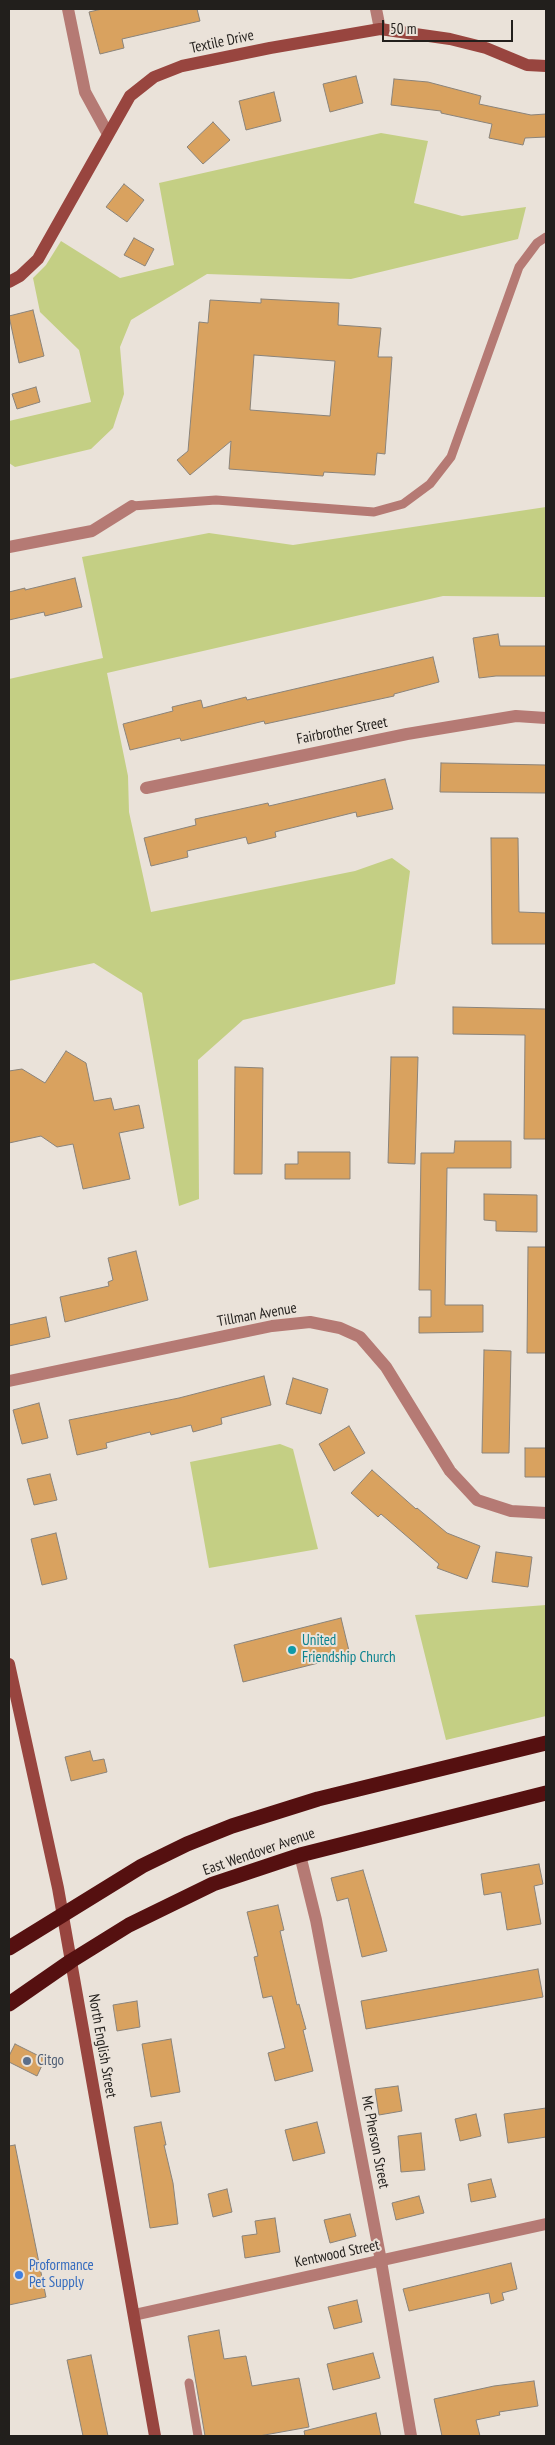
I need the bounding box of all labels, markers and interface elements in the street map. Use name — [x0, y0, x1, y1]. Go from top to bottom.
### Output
scale bar — [385, 10, 516, 42]
text: 50 m — [390, 19, 416, 38]
street label: Textile Drive — [188, 26, 256, 58]
street label: Fairbrother Street — [295, 713, 389, 749]
street label: Tillman Avenue — [216, 1299, 298, 1331]
place label: United Friendship Church — [302, 1632, 395, 1667]
marker: United Friendship Church — [286, 1644, 298, 1656]
street label: East Wendover Avenue — [201, 1824, 317, 1880]
street label: North English Street — [84, 1993, 120, 2099]
place label: Citgo — [37, 2052, 64, 2070]
marker: Citgo — [21, 2055, 33, 2067]
street label: Mc Pherson Street — [357, 2094, 393, 2190]
street label: Kentwood Street — [293, 2236, 381, 2272]
place label: Proformance Pet Supply — [29, 2257, 94, 2292]
marker: Proformance Pet Supply — [13, 2269, 25, 2281]

